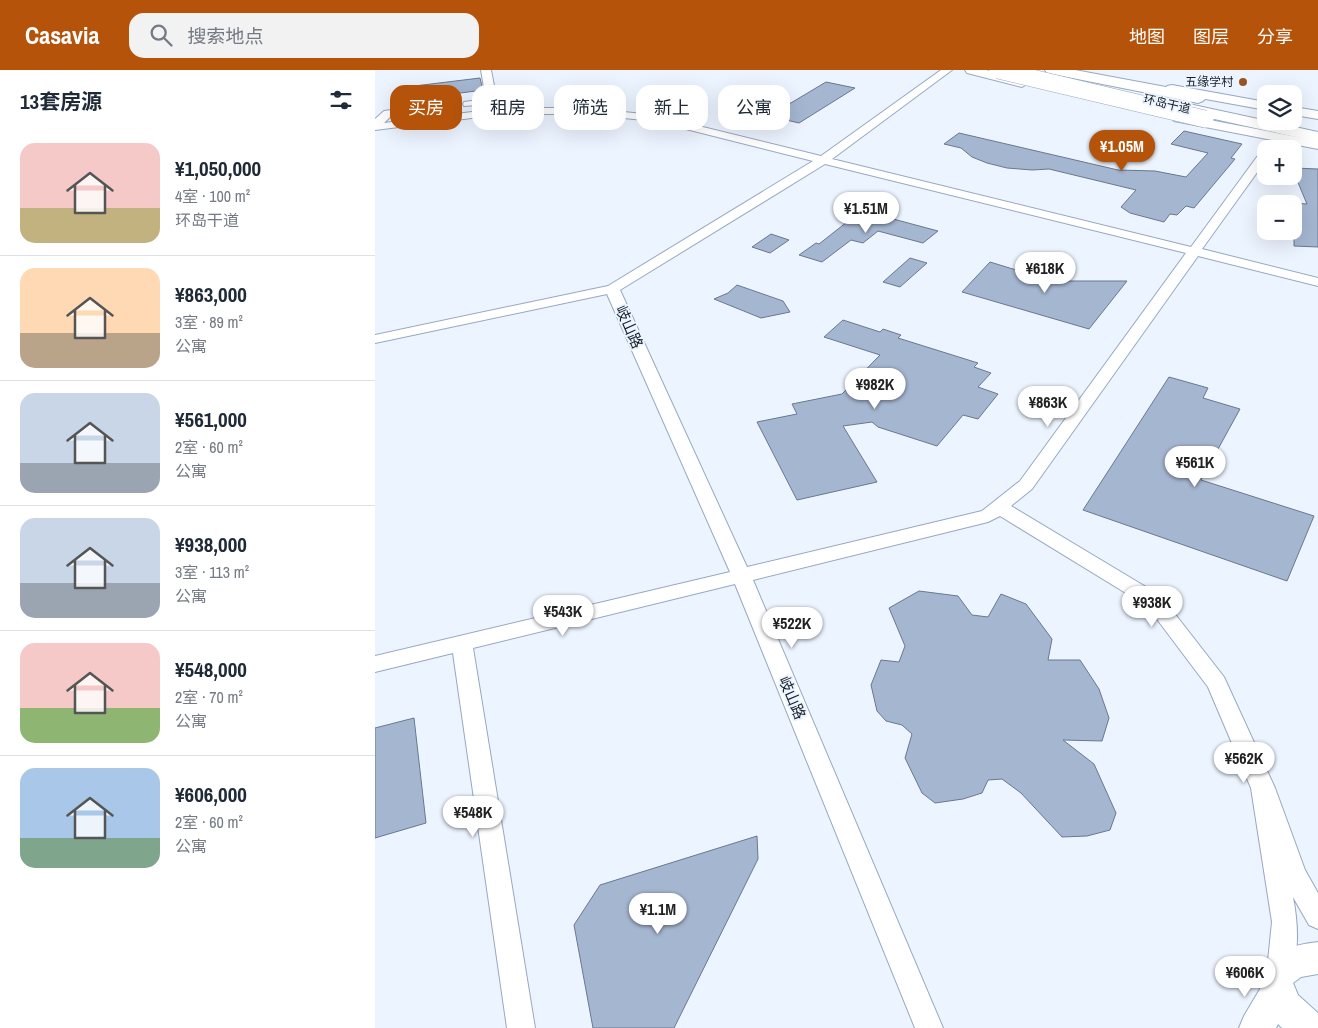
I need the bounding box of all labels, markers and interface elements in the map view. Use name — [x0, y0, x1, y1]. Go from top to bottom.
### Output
search box — [129, 13, 479, 58]
text: Casavia — [25, 19, 99, 51]
icon: search — [147, 21, 175, 49]
text: 搜索地点 — [187, 23, 263, 49]
text: 地图 — [1129, 24, 1165, 49]
text: 图层 — [1193, 24, 1229, 49]
text: 分享 — [1257, 24, 1293, 49]
place label: 五缘学村 — [1185, 74, 1234, 90]
marker: 五缘学村 — [1237, 76, 1249, 88]
chip: 买房 — [390, 85, 462, 130]
chip: 租房 — [472, 85, 544, 130]
chip: 筛选 — [554, 85, 626, 130]
chip: 新上 — [636, 85, 708, 130]
chip: 公寓 — [718, 85, 790, 130]
map controls — [1257, 85, 1302, 240]
button: layers — [1257, 85, 1302, 130]
icon: filters — [327, 86, 355, 114]
text: 13套房源 — [20, 87, 102, 116]
street label: 环岛干道 — [1142, 91, 1192, 117]
pin: ¥1.05M — [1081, 129, 1163, 172]
text: ¥1.05M — [1100, 135, 1144, 157]
button: + — [1257, 140, 1302, 185]
text: ¥1,050,000 — [175, 154, 261, 183]
icon: home — [60, 163, 120, 223]
text: 4室 · 100 m² — [175, 185, 250, 207]
pin: ¥1.51M — [825, 191, 907, 234]
button: − — [1257, 195, 1302, 240]
text: ¥1.51M — [844, 197, 888, 219]
text: 环岛干道 — [175, 209, 239, 231]
pin: ¥618K — [1010, 252, 1080, 294]
text: ¥618K — [1026, 257, 1064, 279]
text: ¥863,000 — [175, 280, 247, 309]
icon: home — [60, 288, 120, 348]
street label: 岐山路 — [611, 302, 648, 352]
text: 3室 · 89 m² — [175, 311, 243, 333]
text: 公寓 — [175, 335, 207, 357]
pin: ¥982K — [840, 368, 910, 410]
text: ¥982K — [856, 373, 894, 395]
pin: ¥863K — [1013, 386, 1083, 428]
text: ¥863K — [1029, 391, 1067, 413]
text: ¥561,000 — [175, 405, 247, 434]
icon: home — [60, 413, 120, 473]
text: 2室 · 60 m² — [175, 436, 243, 458]
pin: ¥561K — [1160, 446, 1230, 488]
text: ¥561K — [1176, 451, 1214, 473]
text: 公寓 — [175, 460, 207, 482]
text: ¥938,000 — [175, 530, 247, 559]
icon: home — [60, 538, 120, 598]
text: 3室 · 113 m² — [175, 561, 249, 583]
text: 公寓 — [175, 585, 207, 607]
pin: ¥938K — [1117, 586, 1187, 628]
text: ¥938K — [1133, 591, 1171, 613]
pin: ¥543K — [528, 594, 598, 637]
text: ¥543K — [544, 600, 582, 622]
pin: ¥522K — [757, 606, 827, 649]
text: ¥522K — [773, 612, 811, 634]
text: ¥548,000 — [175, 655, 247, 684]
icon: home — [60, 663, 120, 723]
street label: 岐山路 — [774, 673, 811, 723]
text: 2室 · 70 m² — [175, 686, 243, 708]
text: 公寓 — [175, 710, 207, 732]
pin: ¥562K — [1209, 742, 1279, 784]
text: ¥562K — [1225, 747, 1263, 769]
text: ¥606,000 — [175, 780, 247, 809]
icon: home — [60, 788, 120, 848]
pin: ¥548K — [438, 796, 508, 838]
text: ¥548K — [454, 801, 492, 823]
text: 2室 · 60 m² — [175, 811, 243, 833]
text: 公寓 — [175, 835, 207, 857]
pin: ¥1.1M — [623, 892, 693, 935]
text: ¥1.1M — [640, 898, 676, 920]
pin: ¥606K — [1210, 956, 1280, 998]
text: ¥606K — [1226, 961, 1264, 983]

